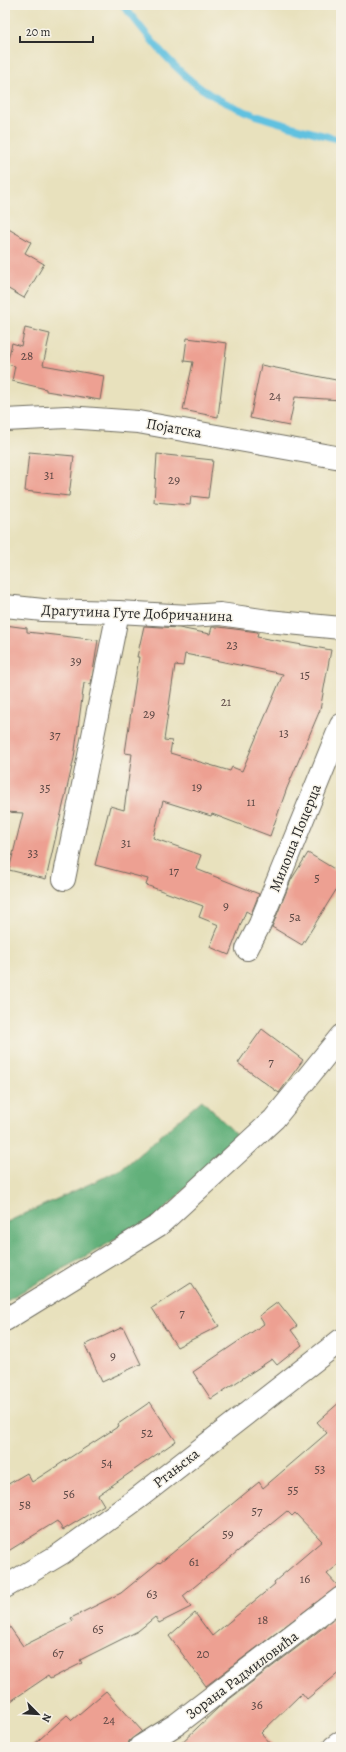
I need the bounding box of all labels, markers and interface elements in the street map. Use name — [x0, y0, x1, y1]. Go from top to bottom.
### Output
scale bar — [20, 18, 93, 44]
text: 20 m — [26, 24, 50, 40]
house number: 28 — [21, 347, 33, 364]
house number: 24 — [269, 387, 281, 404]
street label: Појатска — [145, 413, 203, 443]
house number: 31 — [44, 466, 54, 483]
house number: 29 — [168, 471, 180, 488]
street label: Драгутина Гуте Добричанина — [41, 600, 233, 626]
house number: 23 — [226, 636, 238, 653]
house number: 39 — [70, 652, 82, 669]
house number: 15 — [300, 666, 310, 683]
house number: 21 — [221, 693, 232, 710]
house number: 29 — [143, 705, 155, 722]
house number: 13 — [279, 724, 289, 741]
house number: 37 — [50, 726, 61, 743]
house number: 19 — [192, 778, 202, 795]
house number: 35 — [40, 779, 51, 796]
street label: Милоша Поцерца — [264, 781, 326, 895]
house number: 11 — [247, 793, 256, 810]
house number: 31 — [121, 834, 131, 851]
house number: 33 — [28, 844, 38, 861]
house number: 17 — [169, 862, 179, 879]
house number: 5 — [314, 869, 320, 886]
house number: 9 — [223, 897, 229, 914]
house number: 5a — [289, 908, 301, 925]
house number: 7 — [268, 1053, 274, 1070]
house number: 7 — [179, 1304, 185, 1321]
house number: 9 — [110, 1347, 116, 1364]
house number: 52 — [141, 1424, 153, 1441]
street label: Ртањска — [149, 1444, 203, 1492]
house number: 54 — [101, 1454, 113, 1471]
house number: 53 — [315, 1460, 326, 1477]
house number: 55 — [287, 1481, 299, 1498]
house number: 56 — [63, 1485, 75, 1502]
house number: 58 — [19, 1496, 31, 1513]
house number: 57 — [251, 1502, 263, 1519]
house number: 59 — [222, 1525, 234, 1542]
house number: 61 — [189, 1553, 200, 1570]
house number: 16 — [300, 1570, 310, 1587]
house number: 63 — [146, 1585, 158, 1602]
house number: 18 — [258, 1611, 268, 1628]
house number: 65 — [92, 1620, 104, 1637]
street label: Зорана Радмиловића — [182, 1626, 302, 1724]
house number: 67 — [52, 1644, 64, 1661]
house number: 20 — [196, 1645, 210, 1662]
north arrow — [18, 1694, 58, 1734]
house number: 36 — [251, 1696, 263, 1713]
text: N — [38, 1711, 55, 1725]
house number: 24 — [103, 1711, 115, 1728]

